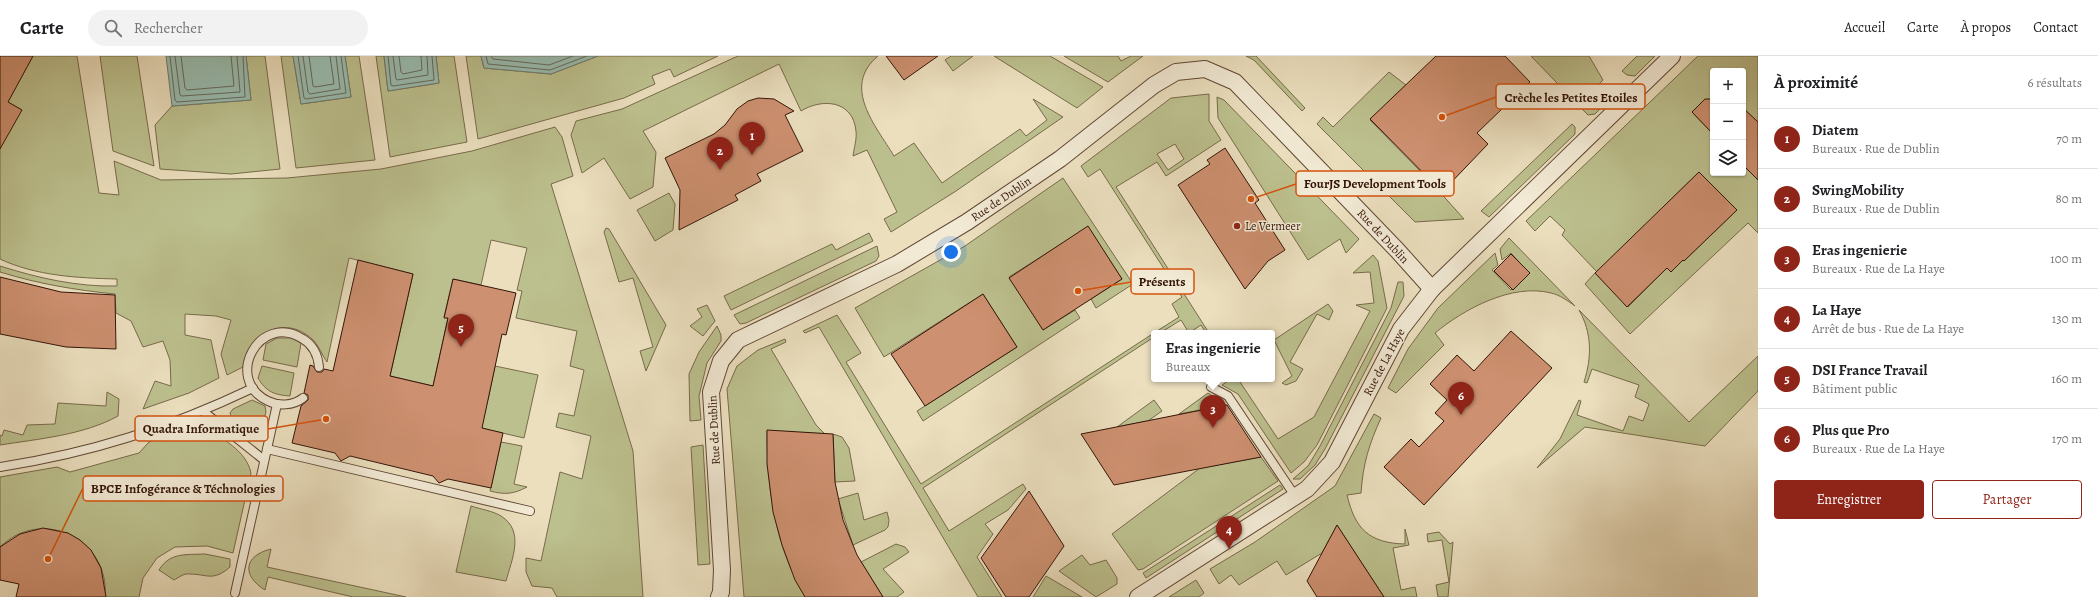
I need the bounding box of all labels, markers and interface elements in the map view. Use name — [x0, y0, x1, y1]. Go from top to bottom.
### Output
search box — [88, 10, 368, 46]
text: Carte — [20, 15, 64, 41]
icon: search — [102, 17, 124, 39]
text: Rechercher — [134, 18, 203, 38]
text: Accueil — [1844, 18, 1885, 37]
text: Carte — [1907, 18, 1939, 37]
text: À propos — [1961, 18, 2011, 37]
text: Contact — [2033, 18, 2078, 37]
map controls — [1710, 68, 1746, 176]
button: + — [1710, 68, 1746, 104]
text: À proximité — [1774, 71, 1858, 94]
text: 6 résultats — [2027, 74, 2082, 91]
callout: Crèche les Petites Etoiles — [1496, 84, 1645, 109]
text: Crèche les Petites Etoiles — [1504, 89, 1638, 106]
button: − — [1710, 104, 1746, 140]
text: Diatem — [1812, 120, 1858, 140]
pin: 1 — [739, 122, 765, 155]
text: 1 — [1785, 130, 1789, 147]
text: 70 m — [2056, 130, 2082, 147]
pin: 2 — [707, 137, 733, 170]
button: layers — [1710, 140, 1746, 176]
text: Bureaux · Rue de Dublin — [1812, 140, 1940, 157]
callout: FourJS Development Tools — [1296, 171, 1454, 196]
street label: Rue de Dublin — [968, 173, 1035, 225]
text: FourJS Development Tools — [1304, 175, 1446, 192]
text: SwingMobility — [1812, 180, 1904, 200]
text: 2 — [1784, 190, 1790, 207]
text: 80 m — [2055, 190, 2082, 207]
text: Bureaux · Rue de Dublin — [1812, 200, 1940, 217]
street label: Rue de Dublin — [1354, 205, 1413, 267]
place label: Le Vermeer — [1245, 218, 1301, 234]
marker: Le Vermeer — [1232, 221, 1242, 231]
text: Eras ingenierie — [1812, 240, 1907, 260]
your location — [941, 242, 961, 262]
text: 3 — [1784, 250, 1790, 267]
text: 100 m — [2050, 250, 2082, 267]
text: Bureaux · Rue de La Haye — [1812, 260, 1945, 277]
callout: Présents — [1131, 269, 1194, 294]
text: Présents — [1139, 273, 1185, 290]
text: La Haye — [1812, 300, 1862, 320]
text: 4 — [1784, 310, 1790, 327]
text: 130 m — [2052, 310, 2082, 327]
pin: 5 — [448, 314, 474, 347]
text: Arrêt de bus · Rue de La Haye — [1812, 320, 1964, 337]
street label: Rue de La Haye — [1360, 325, 1408, 399]
popup — [1151, 330, 1275, 382]
text: Eras ingenierie — [1165, 338, 1261, 358]
text: Bureaux — [1165, 358, 1210, 375]
text: DSI France Travail — [1812, 360, 1927, 380]
text: 5 — [1784, 370, 1790, 387]
text: 160 m — [2051, 370, 2082, 387]
text: Bâtiment public — [1812, 380, 1897, 397]
pin: 6 — [1448, 382, 1474, 415]
street label: Rue de Dublin — [704, 395, 724, 465]
pin: 3 — [1200, 395, 1226, 428]
callout: Quadra Informatique — [135, 416, 268, 441]
text: Quadra Informatique — [143, 420, 259, 437]
text: Plus que Pro — [1812, 420, 1889, 440]
text: 6 — [1784, 430, 1790, 447]
text: 170 m — [2052, 430, 2082, 447]
text: Bureaux · Rue de La Haye — [1812, 440, 1945, 457]
callout: BPCE Infogérance & Téchnologies — [83, 476, 283, 501]
text: BPCE Infogérance & Téchnologies — [91, 480, 275, 497]
button: Enregistrer — [1774, 480, 1924, 519]
button: Partager — [1932, 480, 2082, 519]
pin: 4 — [1216, 516, 1242, 549]

